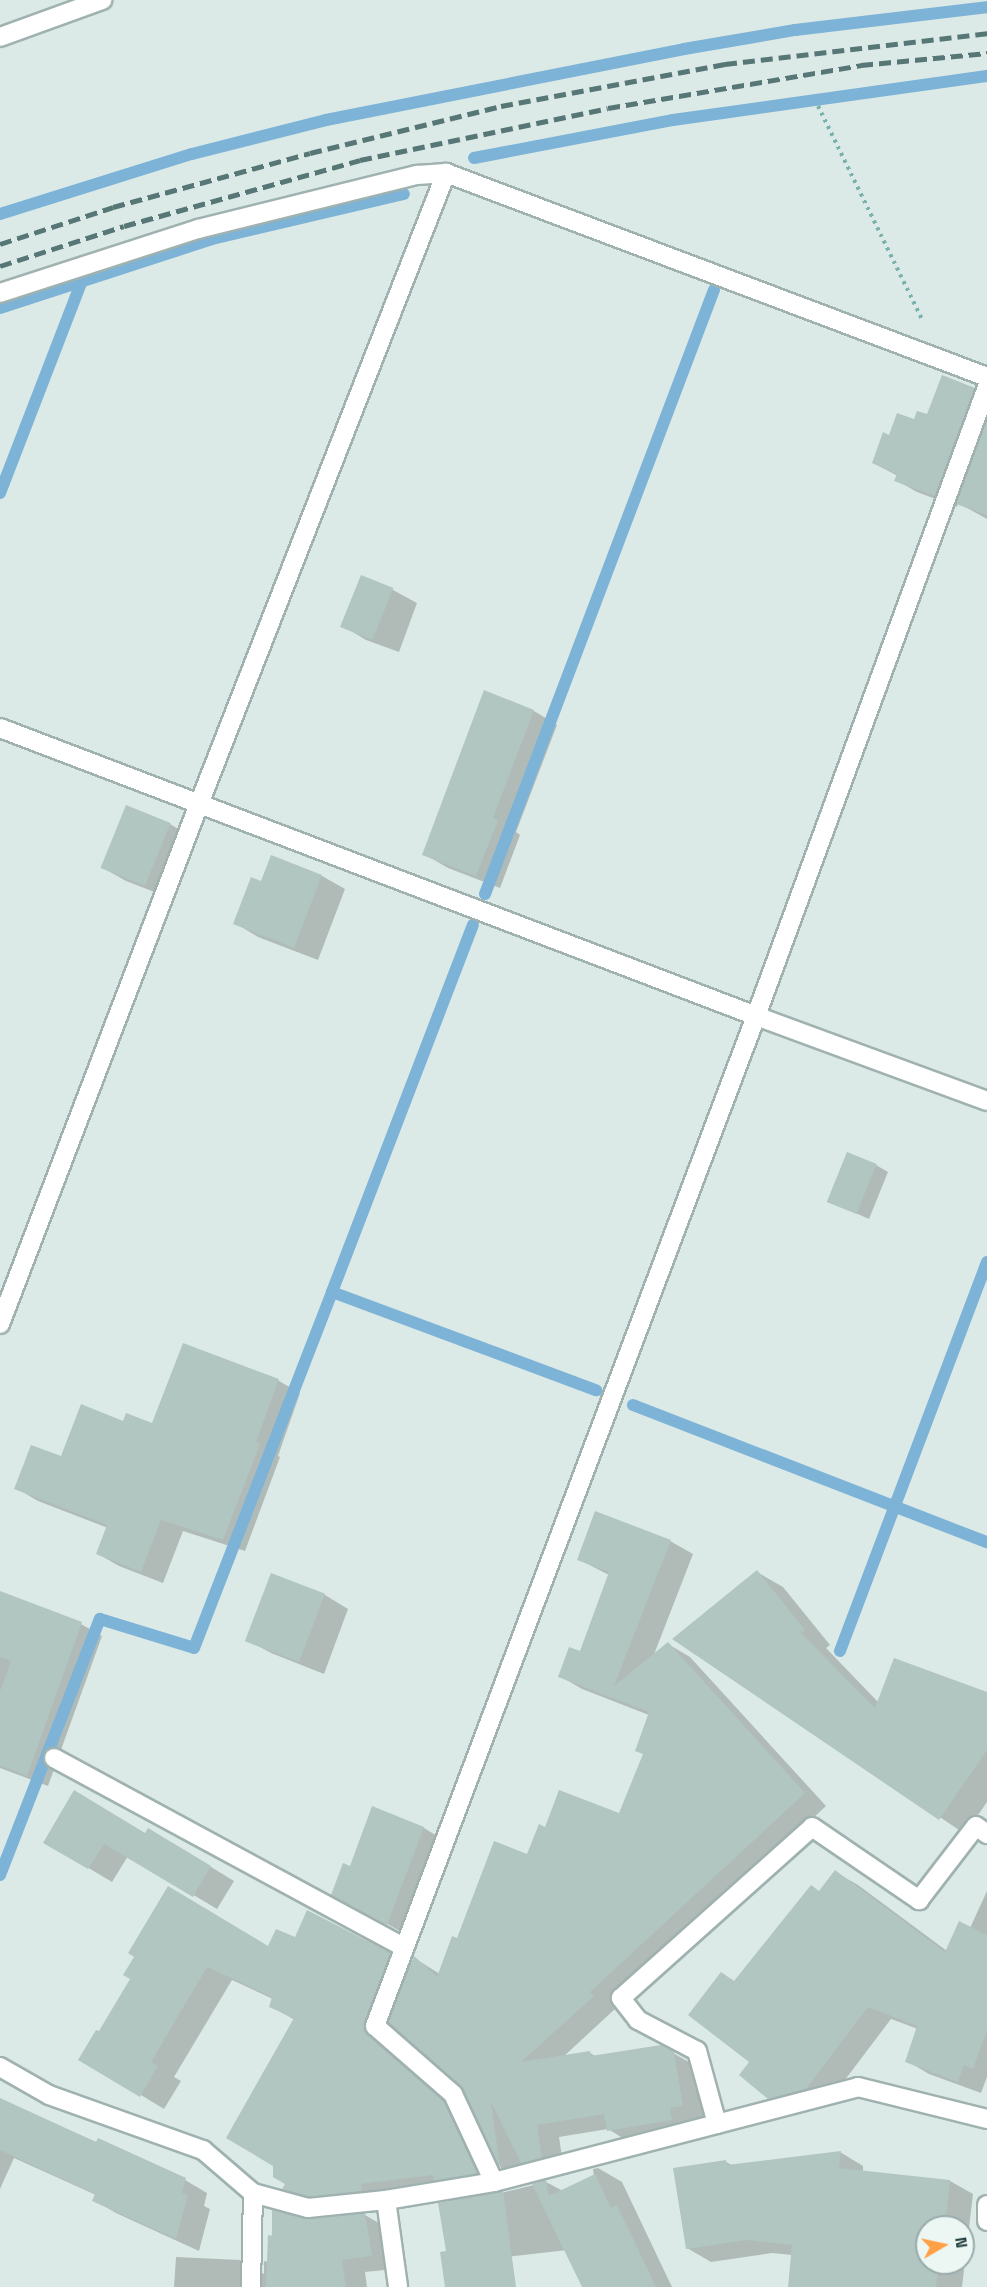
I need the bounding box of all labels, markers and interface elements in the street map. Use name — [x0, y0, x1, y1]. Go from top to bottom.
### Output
north arrow — [915, 2215, 975, 2275]
text: N — [950, 2235, 973, 2249]

